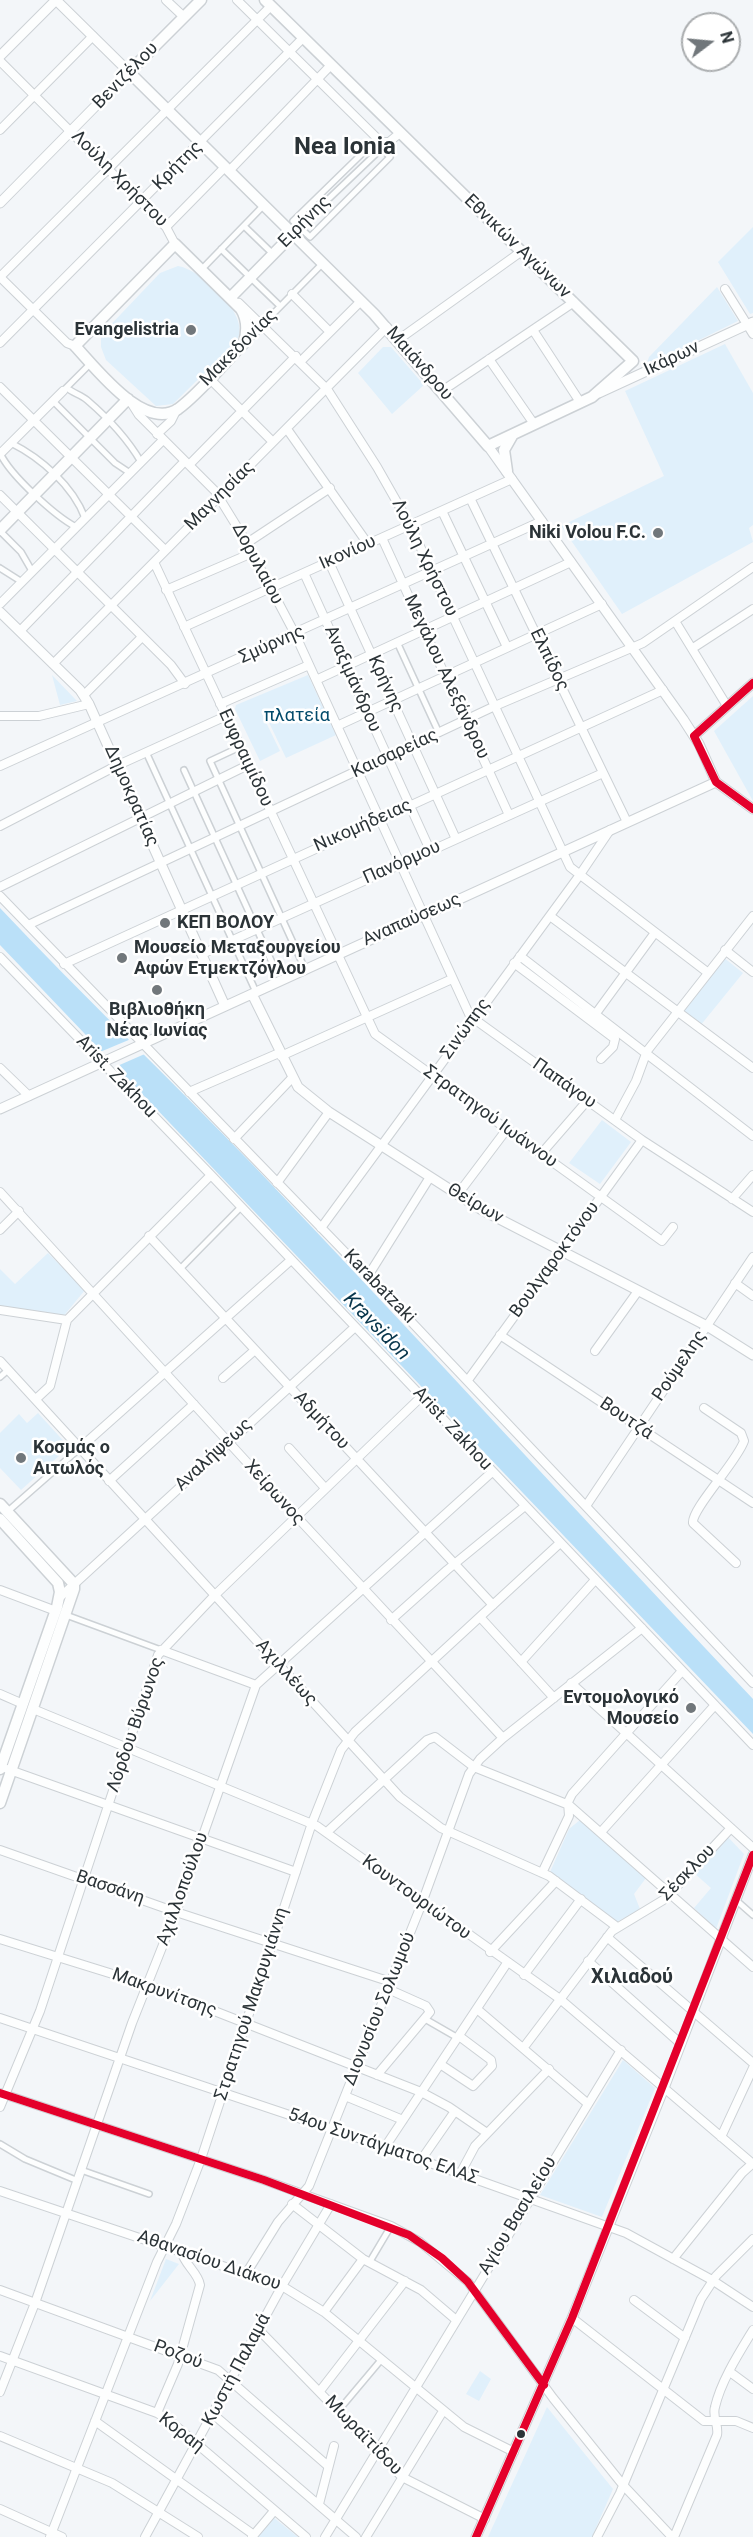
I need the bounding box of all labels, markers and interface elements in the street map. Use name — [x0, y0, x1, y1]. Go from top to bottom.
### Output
north arrow — [681, 12, 741, 72]
text: N — [716, 29, 738, 45]
street label: Βενιζέλου — [89, 38, 163, 114]
street label: Λούλη Χρήστου — [66, 126, 172, 232]
district label: Nea Ionia — [294, 134, 396, 162]
street label: Κρήτης — [149, 137, 207, 195]
street label: Εθνικών Αγώνων — [459, 190, 575, 304]
street label: Ειρήνης — [274, 191, 336, 253]
street label: Μακεδονίας — [196, 305, 282, 391]
place label: Evangelistria — [75, 319, 179, 341]
marker: Evangelistria — [184, 323, 198, 337]
street label: Μαιάνδρου — [381, 323, 457, 405]
street label: Ικάρων — [641, 337, 703, 381]
street label: Μαγνησίας — [181, 457, 259, 535]
street label: Λούλη Χρήστου — [386, 496, 462, 620]
street label: Δορυλαίου — [227, 520, 287, 608]
place label: Niki Volou F.C. — [529, 522, 646, 544]
marker: Niki Volou F.C. — [651, 526, 665, 540]
street label: Ικονίου — [316, 531, 380, 575]
street label: Μεγάλου Αλεξάνδρου — [398, 592, 494, 762]
street label: Σμύρνης — [236, 621, 308, 669]
street label: Αναξιμάνδρου — [319, 622, 385, 736]
street label: Ελπίδος — [525, 625, 573, 695]
street label: Κρήνης — [362, 652, 408, 716]
park label: πλατεία — [264, 705, 330, 727]
street label: Ευφραιμίδου — [213, 706, 277, 810]
street label: Καισαρείας — [348, 725, 442, 783]
street label: Δημοκρατίας — [99, 742, 163, 850]
street label: Νικομήδειας — [311, 795, 415, 857]
street label: Πανόρμου — [360, 836, 444, 890]
street label: Αναπαύσεως — [360, 889, 464, 951]
place label: ΚΕΠ ΒΟΛΟΥ — [177, 912, 274, 934]
marker: ΚΕΠ ΒΟΛΟΥ — [158, 916, 172, 930]
place label: Μουσείο Μεταξουργείου Αφών Ετμεκτζόγλου — [134, 937, 341, 980]
marker: Μουσείο Μεταξουργείου Αφών Ετμεκτζόγλου — [115, 951, 129, 965]
marker: Βιβλιοθήκη Νέας Ιωνίας — [150, 983, 164, 997]
street label: Σινώπης — [437, 994, 495, 1064]
place label: Βιβλιοθήκη Νέας Ιωνίας — [106, 999, 208, 1042]
street label: Arist. Zakhou — [71, 1031, 161, 1123]
street label: Παπάγου — [528, 1054, 600, 1114]
street label: Στρατηγού Ιωάννου — [419, 1061, 561, 1173]
street label: Θείρων — [443, 1179, 507, 1229]
street label: Βουλγαροκτόνου — [506, 1198, 604, 1322]
street label: Karabatzaki — [338, 1245, 420, 1329]
water label: Kravsidon — [338, 1288, 414, 1366]
street label: Ρούμελης — [648, 1326, 712, 1406]
street label: Arist. Zakhou — [408, 1383, 496, 1475]
street label: Αδμήτου — [289, 1387, 353, 1455]
street label: Βουτζά — [595, 1393, 657, 1445]
street label: Αναλήψεως — [171, 1414, 257, 1496]
place label: Κοσμάς ο Αιτωλός — [33, 1437, 110, 1480]
marker: Κοσμάς ο Αιτωλός — [14, 1451, 28, 1465]
street label: Χείρωνος — [239, 1456, 309, 1530]
street label: Αχιλλέως — [251, 1635, 321, 1711]
street label: Λόρδου Βύρωνος — [103, 1655, 169, 1795]
place label: Εντομολογικό Mουσείο — [563, 1687, 679, 1730]
marker: Εντομολογικό Mουσείο — [684, 1701, 698, 1715]
street label: Αχιλλοπούλου — [153, 1829, 213, 1949]
street label: Σέσκλου — [656, 1840, 720, 1906]
street label: Κουντουριώτου — [357, 1851, 475, 1945]
street label: Βασσάνη — [73, 1866, 147, 1910]
street label: Στρατηγού Μακρυγιάννη — [211, 1905, 293, 2103]
street label: Διονυσίου Σολωμού — [339, 1929, 421, 2089]
street label: Μακρυνίτσης — [109, 1964, 219, 2022]
district label: Χιλιαδού — [591, 1966, 673, 1990]
street label: 54ου Συντάγματος ΕΛΑΣ — [285, 2104, 481, 2190]
street label: Αγίου Βασιλείου — [474, 2153, 562, 2279]
street label: Αθανασίου Διάκου — [134, 2226, 284, 2296]
street label: Κωστή Παλαμά — [198, 2310, 276, 2430]
street label: Ροζού — [151, 2336, 205, 2374]
street label: Μωραϊτίδου — [320, 2392, 406, 2480]
street label: Κοραή — [154, 2409, 208, 2457]
unlabelled marker — [515, 2428, 527, 2440]

